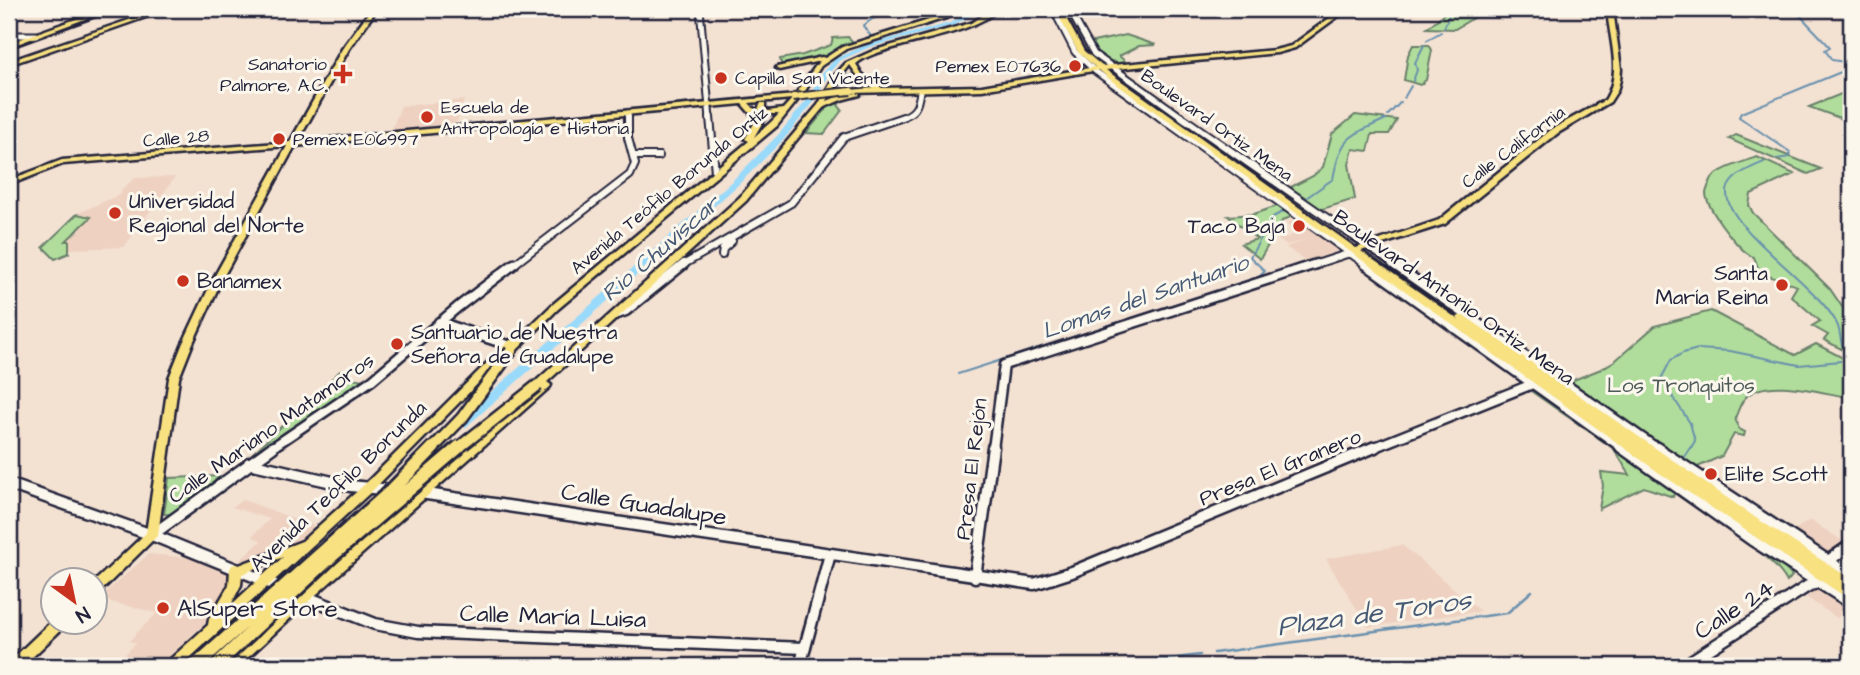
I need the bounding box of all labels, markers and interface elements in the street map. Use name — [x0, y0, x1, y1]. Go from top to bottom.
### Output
place label: Sanatorio Palmore, A.C. — [220, 52, 327, 98]
place label: Pemex E07636 — [936, 54, 1061, 79]
marker: Pemex E07636 — [1067, 58, 1083, 74]
street label: Boulevard Ortiz Mena — [1136, 63, 1298, 187]
marker: Sanatorio Palmore, A.C. — [333, 64, 353, 84]
place label: Capilla San Vicente — [735, 66, 890, 91]
marker: Capilla San Vicente — [713, 70, 729, 86]
place label: Escuela de Antropología e Historia — [441, 95, 629, 142]
street label: Avenida Teófilo Borunda Ortíz — [566, 100, 773, 280]
street label: Calle California — [1456, 100, 1570, 195]
marker: Escuela de Antropología e Historia — [419, 109, 435, 125]
street label: Calle 28 — [142, 123, 211, 154]
place label: Pemex E06997 — [293, 127, 419, 152]
marker: Pemex E06997 — [271, 131, 287, 147]
place label: Universidad Regional del Norte — [129, 187, 304, 242]
water label: Rio Chuviscar — [595, 187, 728, 309]
street label: Boulevard Antonio Ortiz Mena — [1327, 203, 1580, 392]
marker: Universidad Regional del Norte — [107, 205, 123, 221]
place label: Taco Baja — [1188, 212, 1285, 241]
marker: Taco Baja — [1291, 218, 1307, 234]
water label: Lomas del Santuario — [1038, 246, 1255, 347]
place label: Santa María Reina — [1655, 259, 1768, 312]
place label: Banamex — [197, 267, 282, 296]
marker: Banamex — [175, 273, 191, 289]
marker: Santa María Reina — [1774, 277, 1790, 293]
place label: Santuario de Nuestra Señora de Guadalupe — [411, 318, 618, 372]
marker: Santuario de Nuestra Señora de Guadalupe — [389, 336, 405, 352]
street label: Calle Mariano Matamoros — [162, 346, 380, 511]
park label: Los Tronquitos — [1607, 371, 1755, 400]
street label: Avenida Teófilo Borunda — [244, 394, 433, 579]
street label: Presa El Rejón — [948, 397, 995, 542]
street label: Presa El Granero — [1195, 422, 1366, 513]
place label: Elite Scott — [1725, 460, 1828, 489]
marker: Elite Scott — [1703, 466, 1719, 482]
street label: Calle Guadalupe — [559, 475, 729, 535]
north arrow — [38, 566, 108, 636]
street label: Calle 24 — [1688, 571, 1781, 648]
water label: Plaza de Toros — [1275, 580, 1475, 646]
place label: AlSuper Store — [177, 592, 338, 626]
street label: Calle María Luisa — [459, 597, 647, 637]
text: N — [70, 599, 95, 629]
marker: AlSuper Store — [155, 600, 171, 616]

